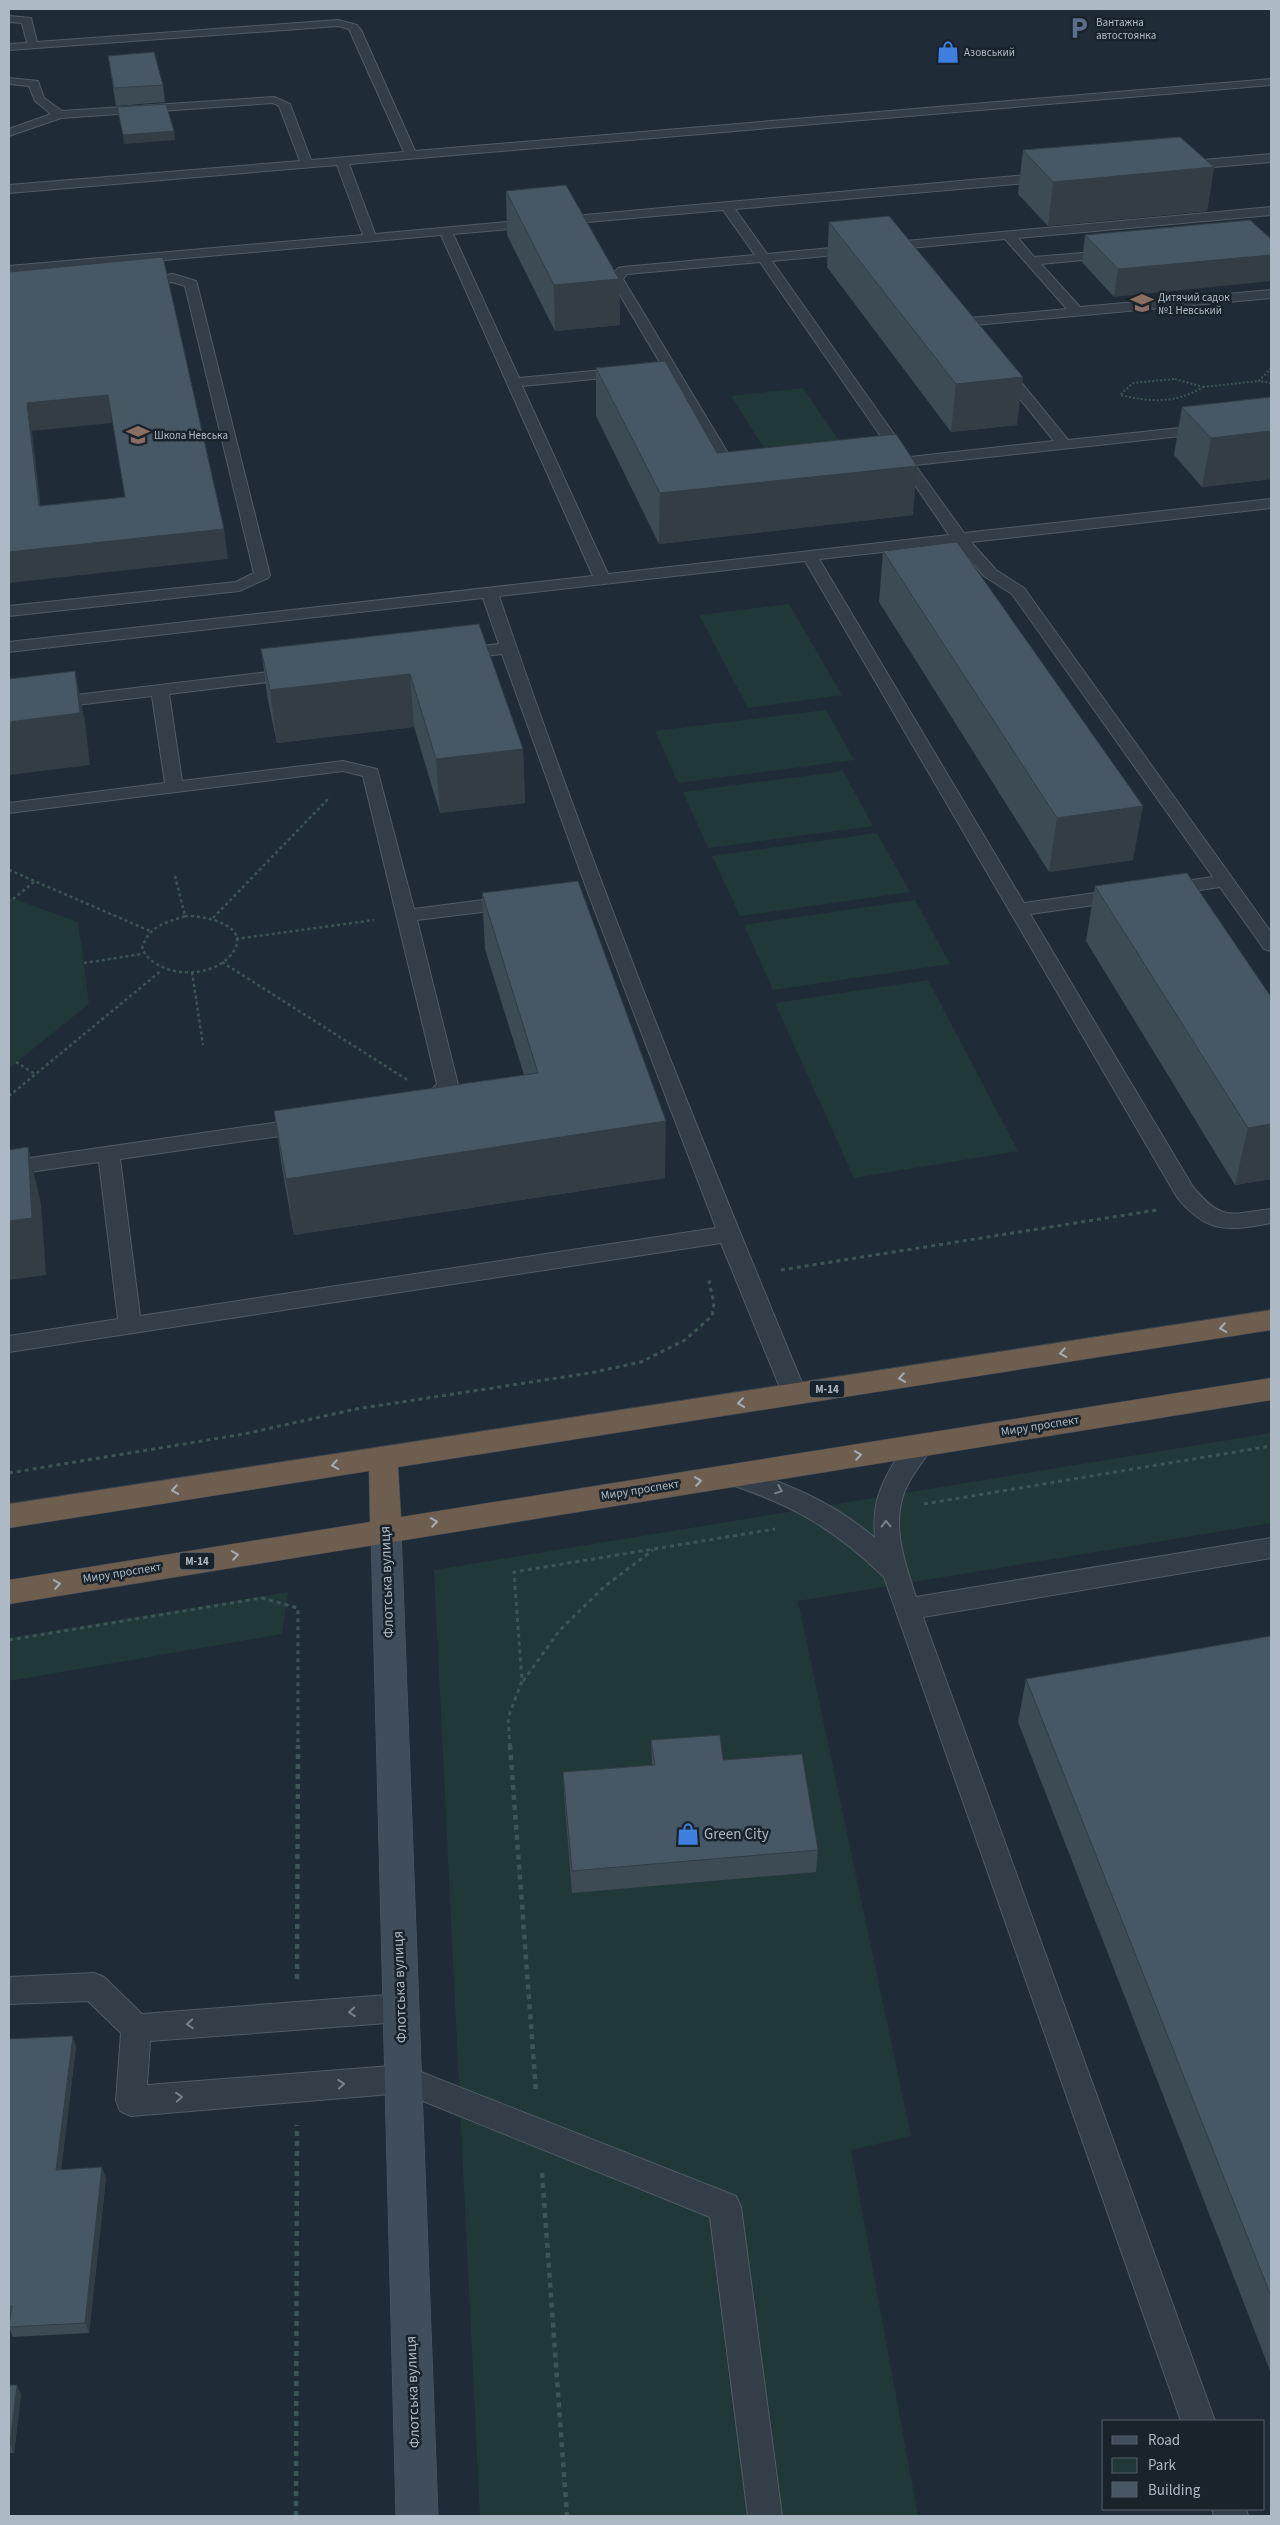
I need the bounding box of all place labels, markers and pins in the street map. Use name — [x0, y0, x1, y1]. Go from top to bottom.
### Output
parking icon: Вантажна автостоянка — [1066, 15, 1092, 41]
place label: Вантажна автостоянка — [1096, 15, 1156, 43]
shop icon: Азовський — [935, 39, 961, 65]
place label: Азовський — [964, 45, 1015, 60]
school or university icon: Дитячий садок №1 Невський — [1129, 290, 1155, 316]
place label: Дитячий садок №1 Невський — [1158, 290, 1230, 318]
school or university icon: Школа Невська — [125, 422, 151, 448]
place label: Школа Невська — [154, 428, 228, 443]
shop icon: Green City — [675, 1821, 701, 1847]
place label: Green City — [704, 1824, 769, 1845]

